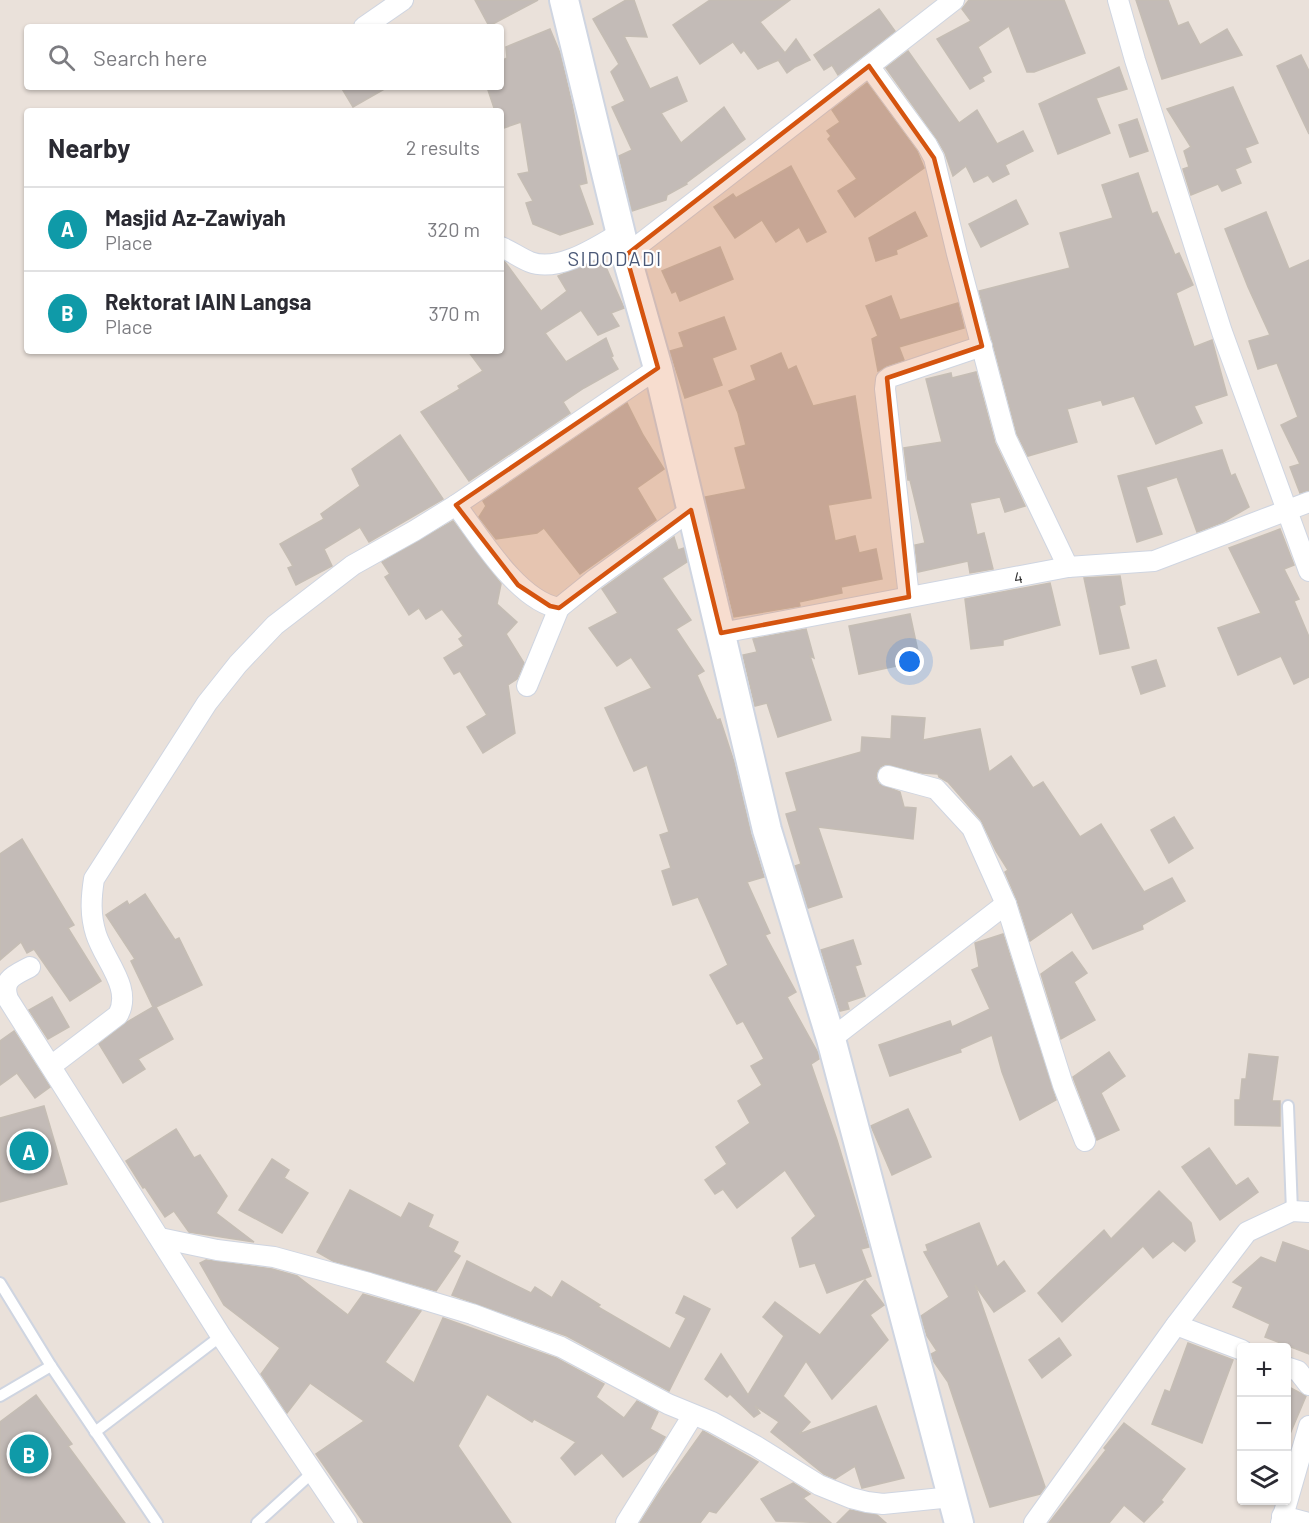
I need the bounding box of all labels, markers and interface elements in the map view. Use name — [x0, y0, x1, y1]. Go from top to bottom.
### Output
search box — [24, 24, 504, 90]
icon: search — [45, 41, 78, 74]
text: Search here — [93, 44, 207, 70]
text: Nearby — [48, 132, 130, 163]
text: 2 results — [406, 135, 480, 159]
text: Masjid Az-Zawiyah — [105, 204, 286, 230]
text: A — [61, 217, 74, 241]
text: 320 m — [427, 217, 480, 241]
text: Place — [105, 230, 153, 254]
district label: SIDODADI — [567, 246, 663, 270]
text: Rektorat IAIN Langsa — [105, 288, 311, 314]
text: B — [61, 301, 74, 325]
text: 370 m — [428, 301, 480, 325]
text: Place — [105, 314, 153, 338]
street label: 4 — [1012, 567, 1024, 587]
your location — [895, 647, 924, 676]
pin: A — [9, 1128, 48, 1174]
map controls — [1237, 1343, 1291, 1505]
button: + — [1237, 1343, 1291, 1397]
button: − — [1237, 1397, 1291, 1451]
pin: B — [9, 1432, 48, 1476]
button: layers — [1237, 1451, 1291, 1505]

